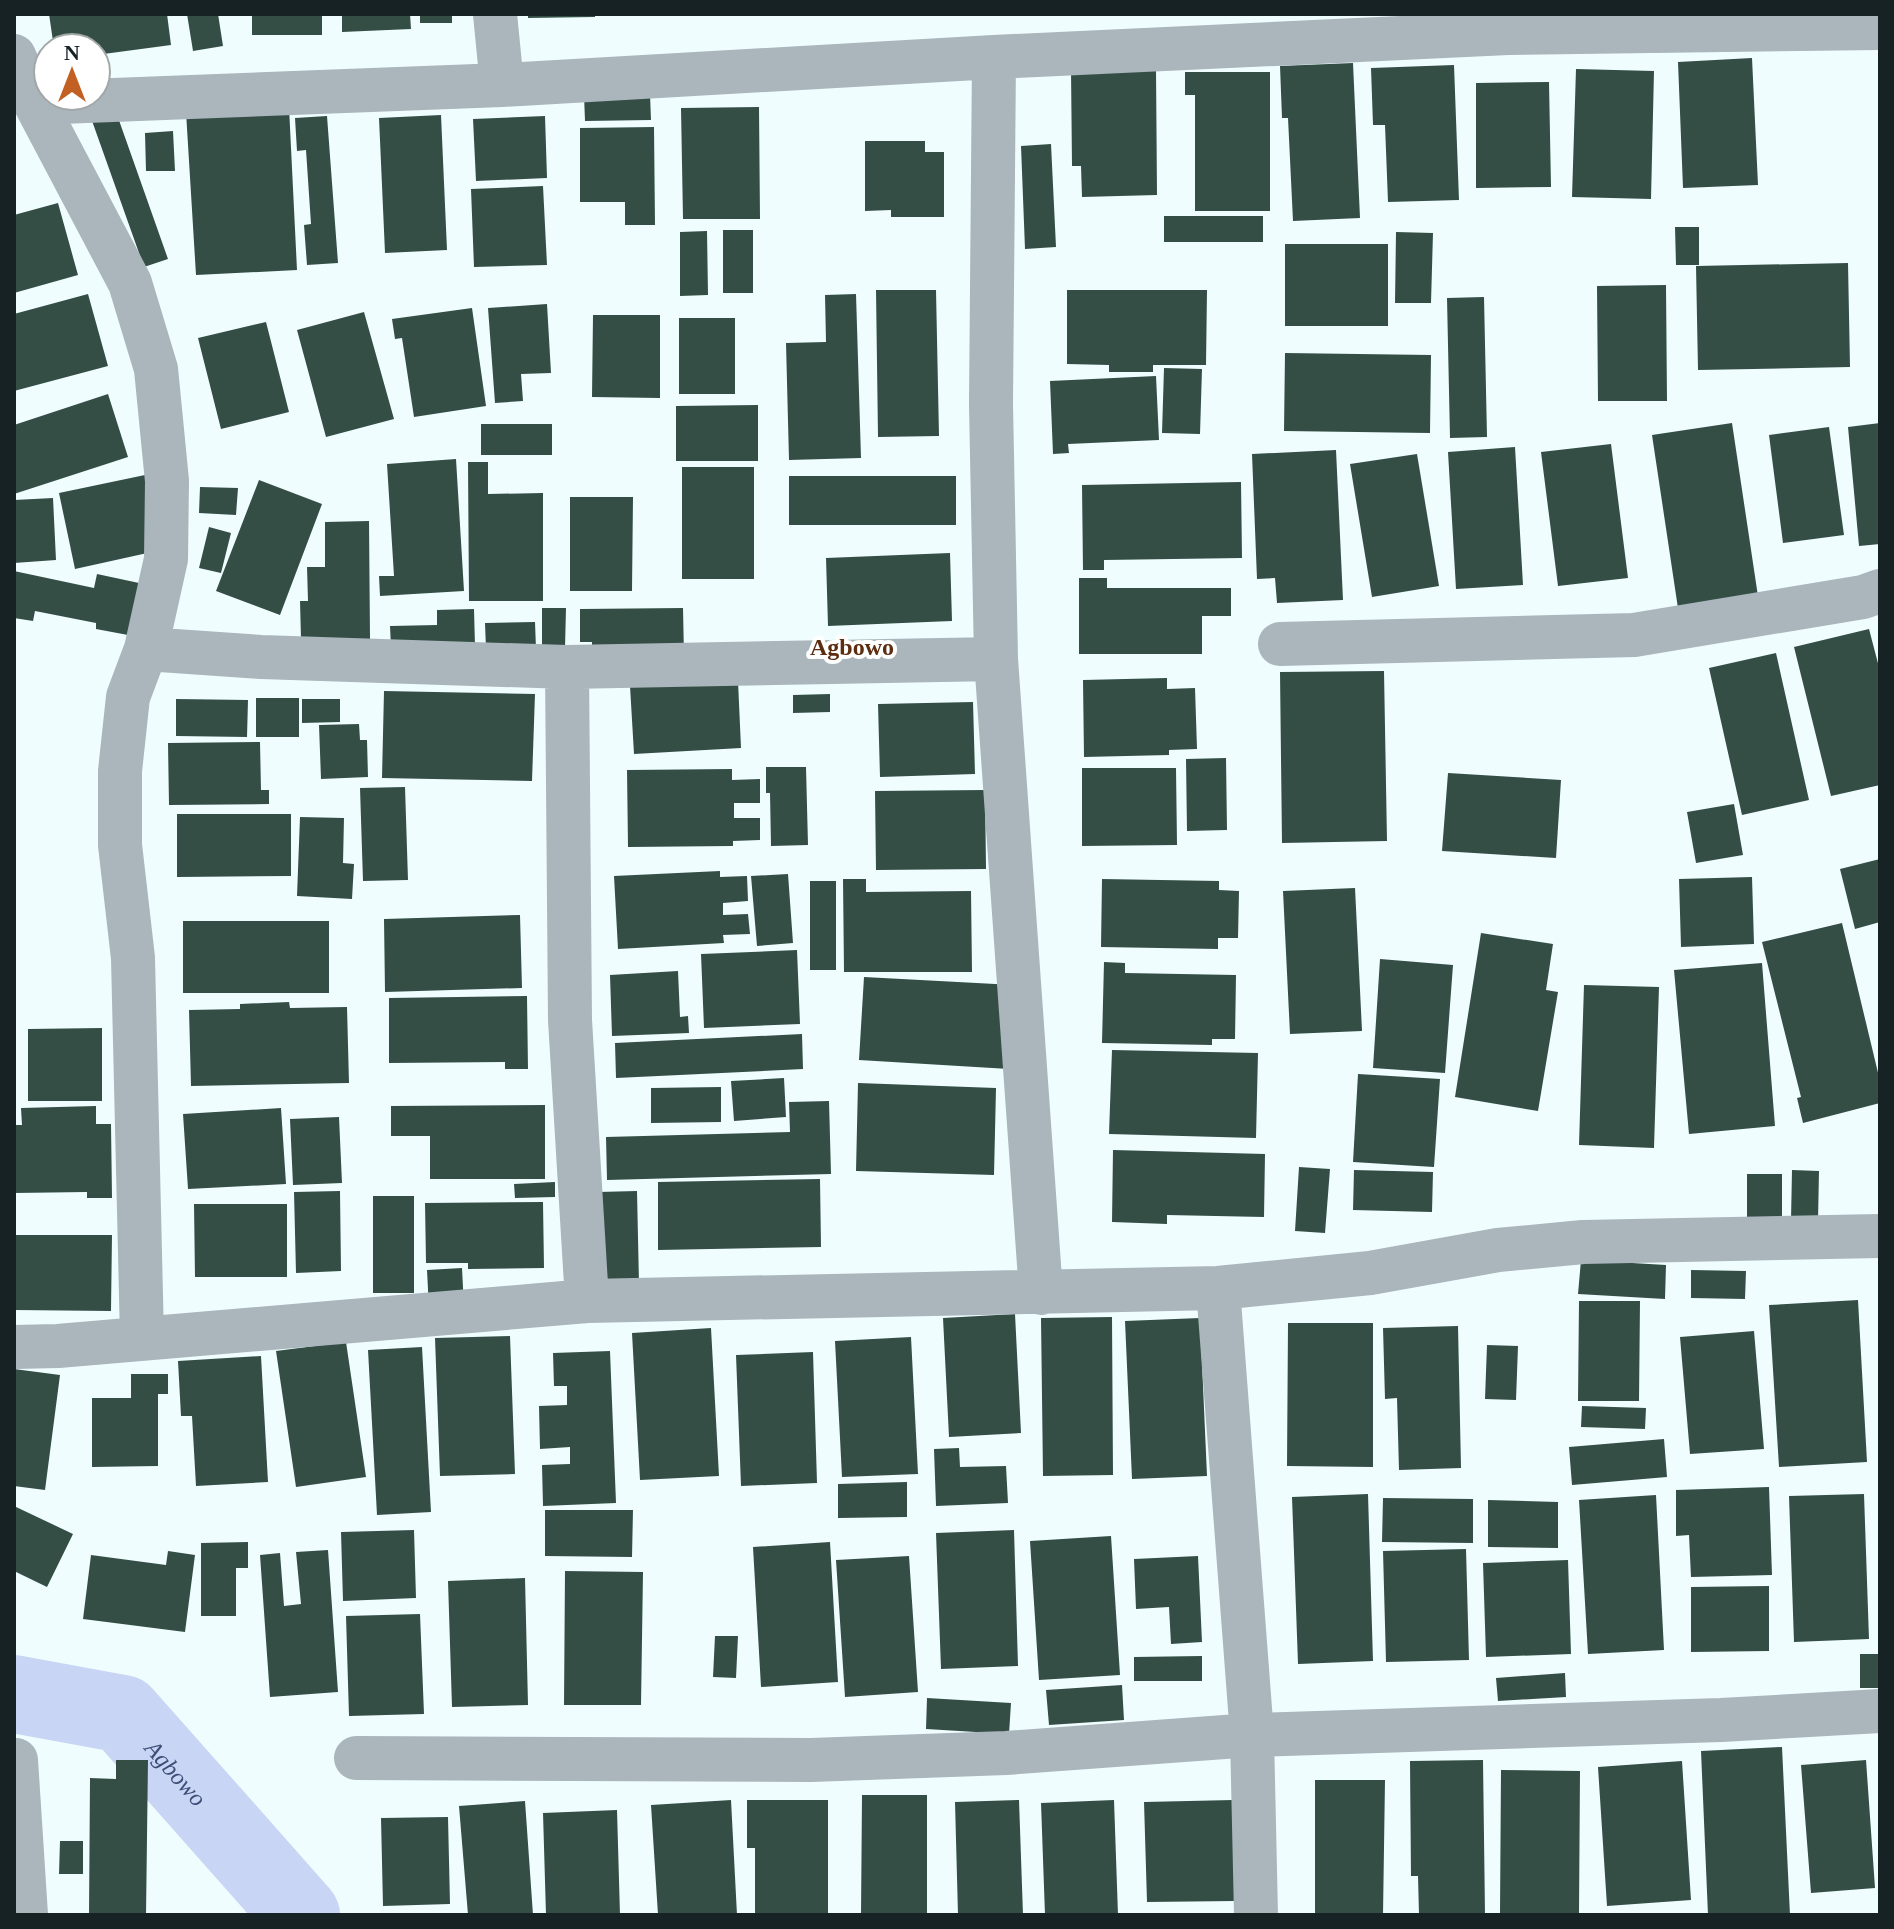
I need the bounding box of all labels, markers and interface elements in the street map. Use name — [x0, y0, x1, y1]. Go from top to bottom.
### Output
north arrow — [32, 32, 112, 112]
text: N — [64, 40, 80, 65]
district label: Agbowo — [810, 634, 894, 660]
water label: Agbowo — [138, 1734, 211, 1811]

